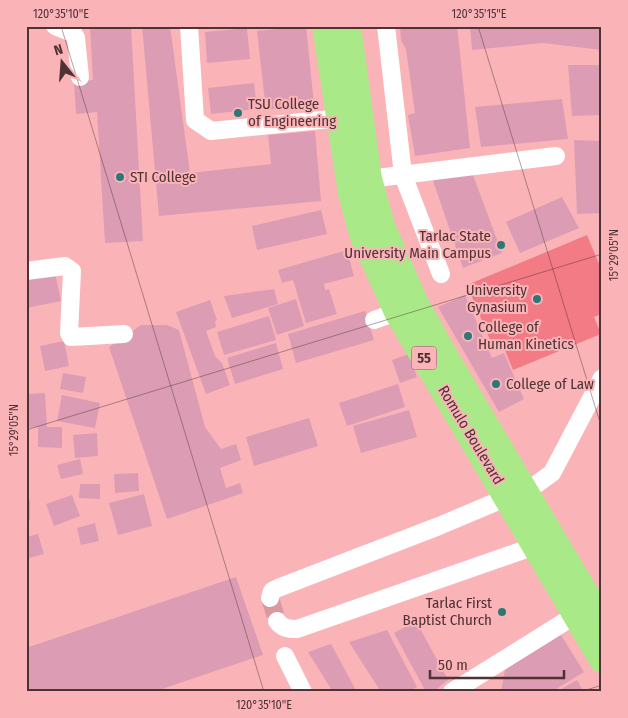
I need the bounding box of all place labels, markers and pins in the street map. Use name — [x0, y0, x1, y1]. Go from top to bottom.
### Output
place label: TSU College of Engineering — [248, 95, 336, 130]
marker: TSU College of Engineering — [232, 107, 244, 119]
place label: STI College — [130, 168, 196, 186]
marker: STI College — [114, 171, 126, 183]
place label: Tarlac State University Main Campus — [344, 227, 491, 262]
marker: Tarlac State University Main Campus — [495, 239, 507, 251]
place label: University Gynasium — [466, 281, 527, 316]
marker: University Gynasium — [531, 293, 543, 305]
place label: College of Human Kinetics — [478, 318, 574, 353]
marker: College of Human Kinetics — [462, 330, 474, 342]
place label: College of Law — [506, 375, 594, 393]
marker: College of Law — [490, 378, 502, 390]
place label: Tarlac First Baptist Church — [403, 594, 492, 629]
marker: Tarlac First Baptist Church — [496, 606, 508, 618]

